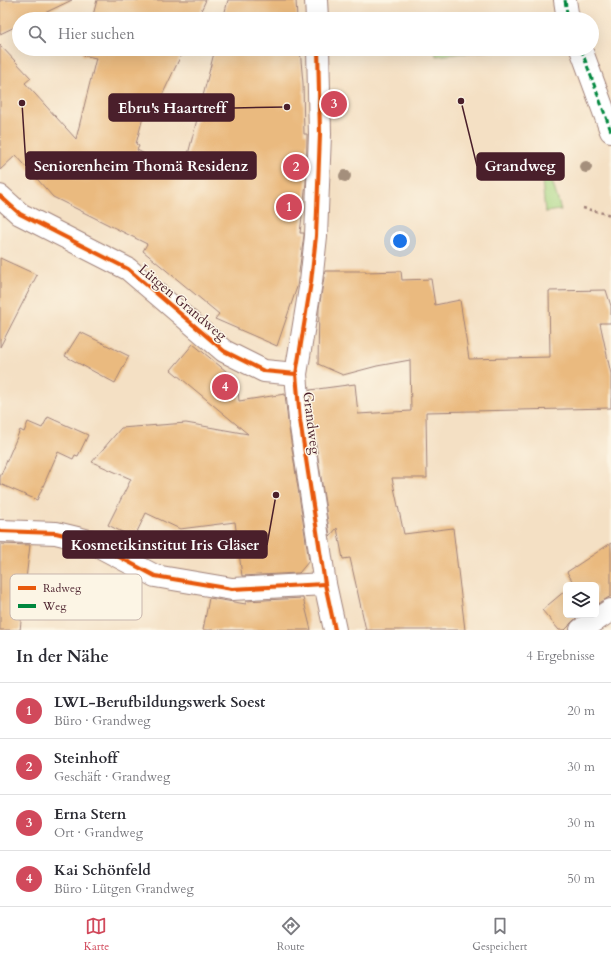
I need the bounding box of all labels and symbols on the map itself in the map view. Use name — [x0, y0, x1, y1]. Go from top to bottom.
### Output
pin: 3 — [321, 89, 347, 119]
callout: Ebru's Haartreff — [109, 94, 234, 121]
text: Ebru's Haartreff — [118, 98, 229, 118]
callout: Seniorenheim Thomä Residenz — [26, 152, 256, 179]
pin: 2 — [283, 152, 309, 182]
callout: Grandweg — [477, 153, 564, 180]
text: Seniorenheim Thomä Residenz — [34, 156, 249, 176]
text: Grandweg — [484, 156, 556, 176]
pin: 1 — [276, 192, 302, 222]
your location — [390, 231, 410, 251]
street label: Lütgen Grandweg — [135, 260, 231, 345]
pin: 4 — [212, 372, 238, 402]
street label: Grandweg — [298, 391, 325, 456]
callout: Kosmetikinstitut Iris Gläser — [63, 531, 267, 558]
text: Kosmetikinstitut Iris Gläser — [71, 535, 260, 555]
legend — [10, 574, 142, 620]
text: Radweg — [43, 581, 82, 596]
text: Weg — [42, 599, 67, 614]

